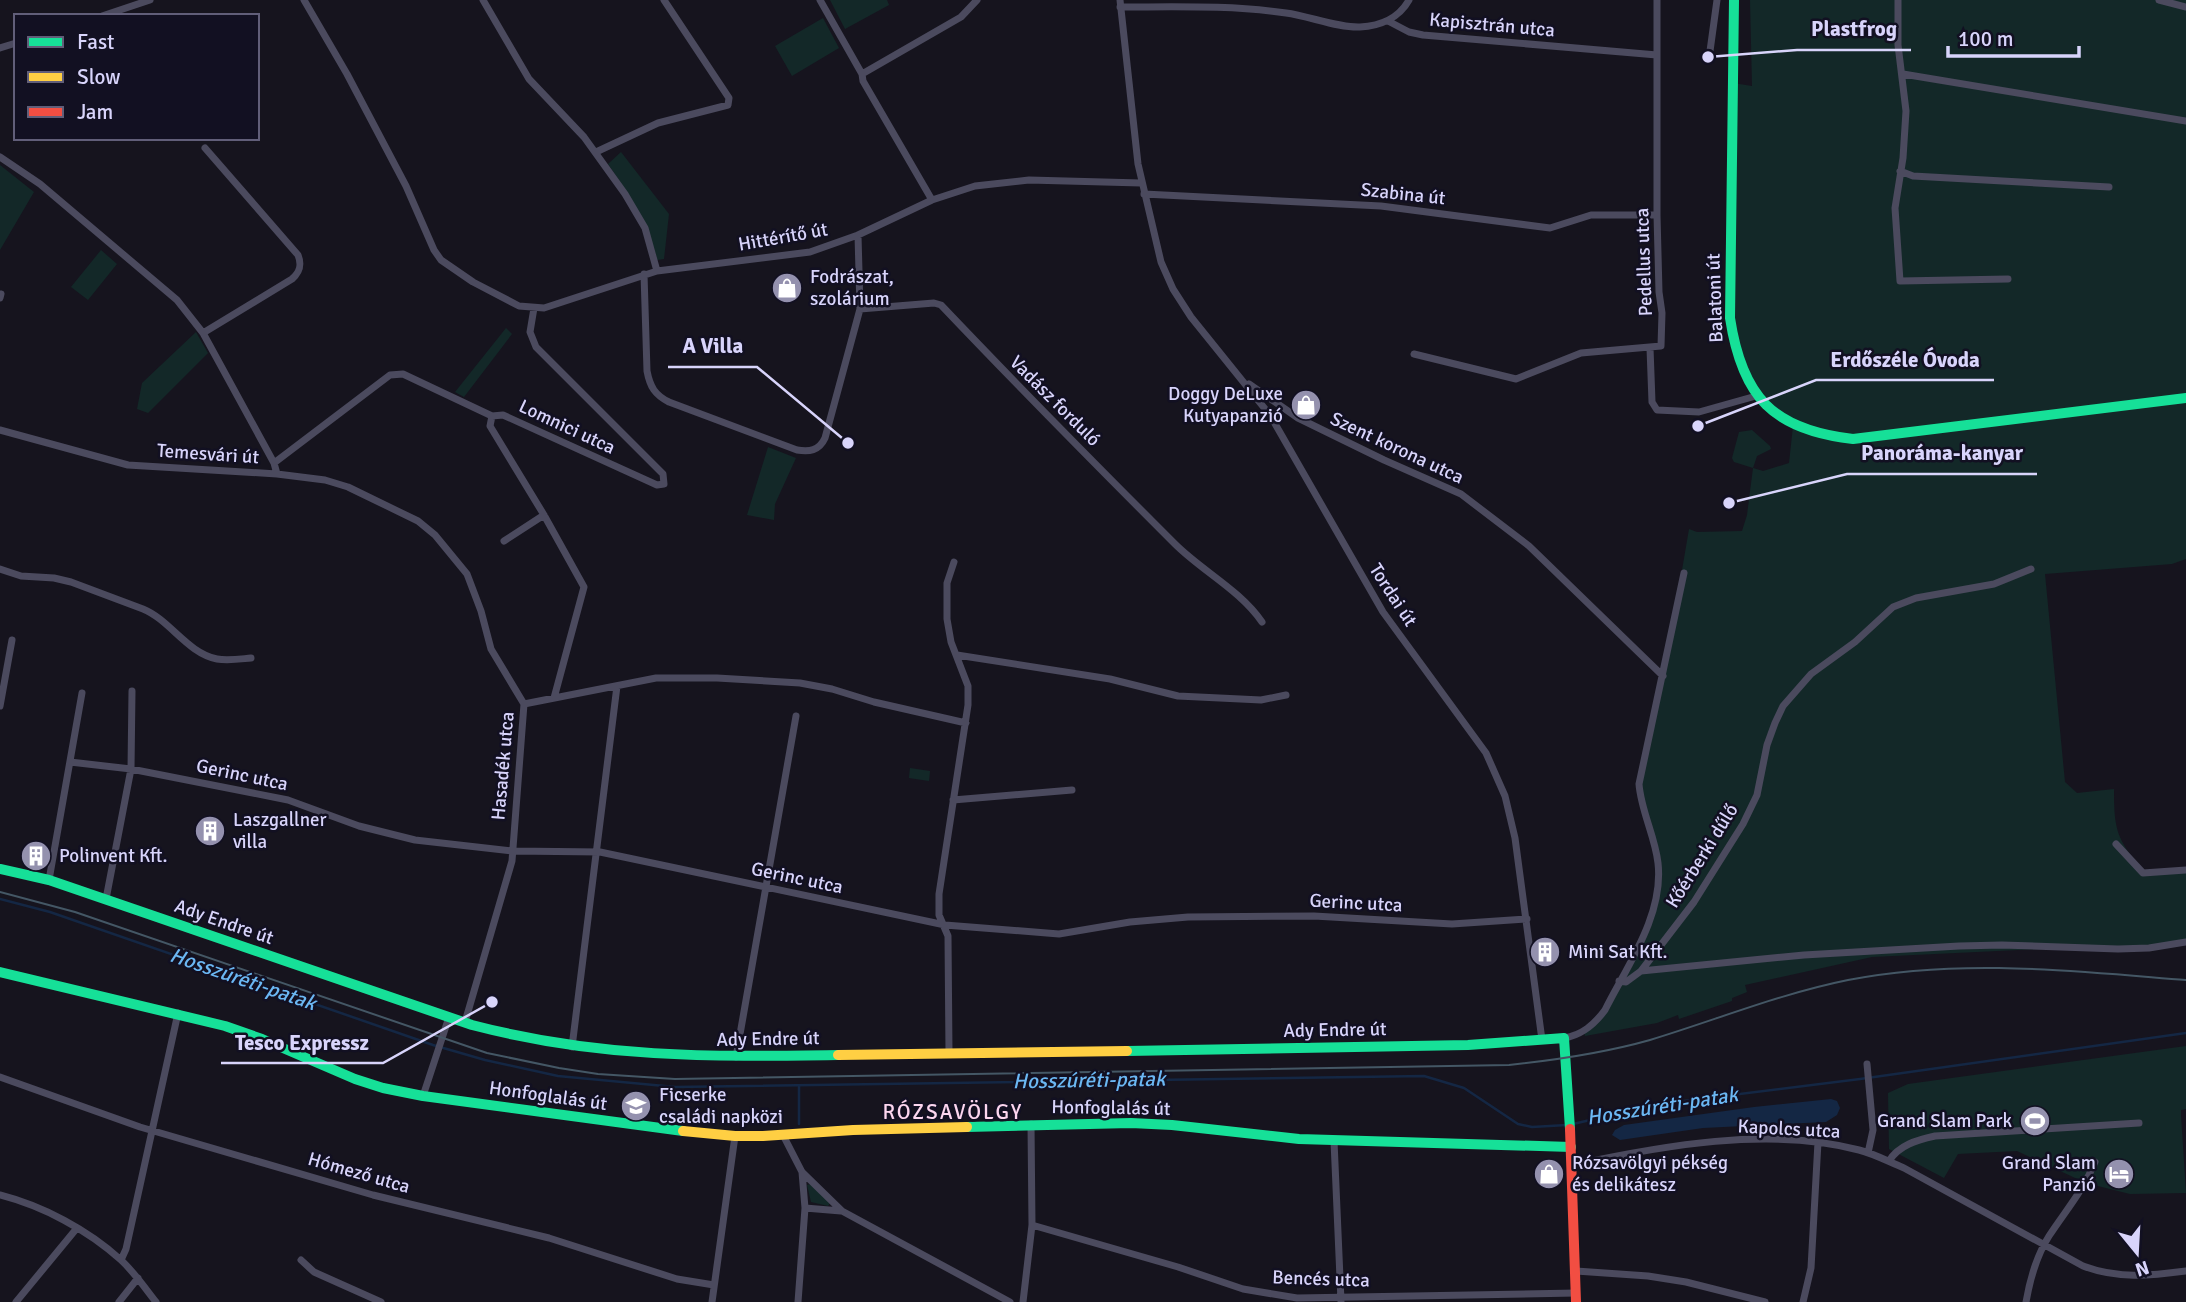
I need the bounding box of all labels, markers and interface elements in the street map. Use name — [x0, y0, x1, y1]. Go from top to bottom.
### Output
street label: Kapisztrán utca — [1428, 8, 1556, 42]
callout: Plastfrog — [1797, 8, 1911, 50]
legend — [14, 14, 259, 140]
scale bar — [1948, 14, 2079, 58]
text: Plastfrog — [1811, 16, 1897, 42]
text: 100 m — [1958, 26, 2013, 52]
text: Fast — [77, 29, 114, 55]
text: Slow — [77, 64, 121, 90]
text: Jam — [77, 99, 113, 125]
street label: Szabina út — [1360, 178, 1447, 210]
street label: Pedellus utca — [1630, 207, 1658, 317]
street label: Hittérítő út — [736, 217, 830, 257]
street label: Balatoni út — [1701, 253, 1729, 343]
place label: Fodrászat, szolárium — [810, 265, 894, 311]
shop icon: Fodrászat, szolárium — [770, 271, 804, 305]
callout: A Villa — [668, 325, 757, 367]
text: A Villa — [683, 333, 744, 359]
callout: Erdőszéle Óvoda — [1816, 338, 1994, 380]
text: Erdőszéle Óvoda — [1830, 346, 1980, 373]
street label: Vadász forduló — [1004, 350, 1106, 452]
place label: Doggy DeLuxe Kutyapanzió — [1168, 382, 1283, 428]
shop icon: Doggy DeLuxe Kutyapanzió — [1289, 388, 1323, 422]
street label: Lomnici utca — [515, 394, 619, 460]
street label: Szent korona utca — [1326, 407, 1468, 489]
callout: Panoráma-kanyar — [1847, 432, 2037, 474]
street label: Temesvári út — [156, 438, 260, 470]
text: Panoráma-kanyar — [1861, 440, 2024, 466]
street label: Tordai út — [1364, 559, 1422, 631]
street label: Hasadék utca — [486, 711, 520, 821]
street label: Gerinc utca — [194, 754, 290, 796]
street label: Kőérberki dűlő — [1660, 799, 1744, 913]
place label: Laszgallner villa — [233, 808, 327, 854]
building icon: Laszgallner villa — [193, 814, 227, 848]
building icon: Polinvent Kft. — [19, 839, 53, 873]
place label: Polinvent Kft. — [59, 844, 168, 868]
street label: Gerinc utca — [749, 857, 845, 899]
street label: Gerinc utca — [1309, 889, 1403, 917]
street label: Ady Endre út — [171, 894, 277, 950]
building icon: Mini Sat Kft. — [1528, 935, 1562, 969]
place label: Mini Sat Kft. — [1568, 940, 1668, 964]
water label: Hosszúréti-patak — [167, 942, 322, 1017]
street label: Ady Endre út — [1283, 1017, 1387, 1043]
callout: Tesco Expressz — [221, 1021, 383, 1063]
street label: Ady Endre út — [716, 1026, 820, 1052]
text: Tesco Expressz — [235, 1030, 369, 1056]
water label: Hosszúréti-patak — [1012, 1066, 1168, 1094]
street label: Honfoglalás út — [487, 1076, 609, 1116]
water label: Hosszúréti-patak — [1585, 1081, 1742, 1131]
place label: Ficserke családi napközi — [659, 1083, 783, 1129]
school or university icon: Ficserke családi napközi — [619, 1089, 653, 1123]
street label: Honfoglalás út — [1051, 1095, 1171, 1121]
district label: RÓZSAVÖLGY — [883, 1099, 1023, 1125]
sports icon: Grand Slam Park — [2018, 1104, 2052, 1138]
place label: Grand Slam Park — [1877, 1109, 2012, 1133]
street label: Kapolcs utca — [1737, 1114, 1841, 1144]
street label: Hómező utca — [305, 1147, 413, 1199]
place label: Rózsavölgyi pékség és delikátesz — [1572, 1151, 1728, 1197]
place label: Grand Slam Panzió — [2002, 1151, 2096, 1197]
shop icon: Rózsavölgyi pékség és delikátesz — [1532, 1157, 1566, 1191]
hotel icon: Grand Slam Panzió — [2102, 1157, 2136, 1191]
north arrow — [2102, 1218, 2172, 1288]
text: N — [2132, 1255, 2152, 1282]
street label: Bencés utca — [1272, 1265, 1370, 1293]

